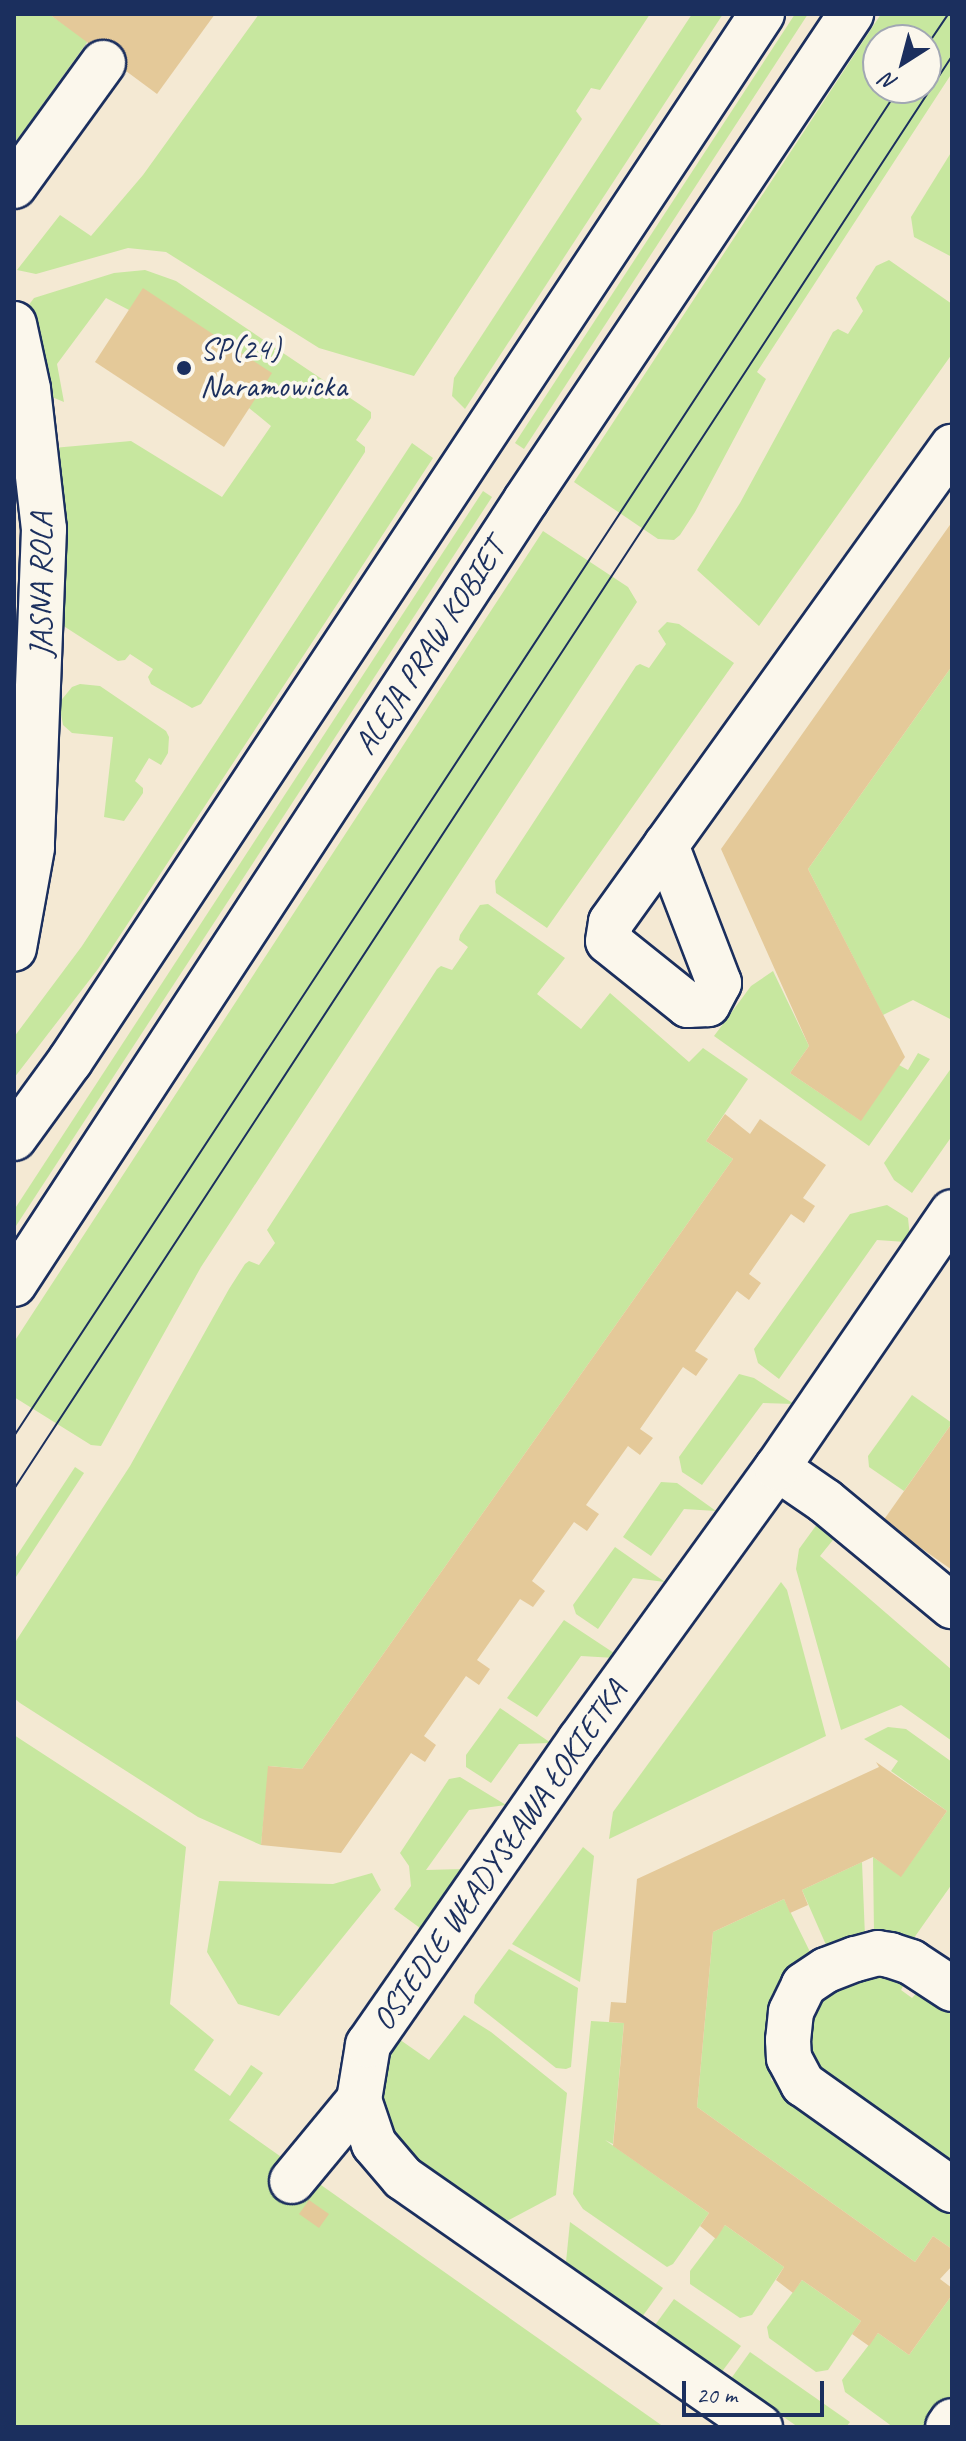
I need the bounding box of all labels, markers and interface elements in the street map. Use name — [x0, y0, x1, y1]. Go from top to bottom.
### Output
north arrow — [862, 24, 942, 104]
text: N — [875, 66, 903, 97]
place label: SP(24) Naramowicka — [200, 331, 347, 406]
marker: SP(24) Naramowicka — [175, 359, 193, 377]
street label: JASNA ROLA — [22, 513, 60, 657]
street label: ALEJA PRAW KOBIET — [347, 533, 513, 761]
street label: OSIEDLE WŁADYSŁAWA ŁOKIETKA — [364, 1674, 636, 2038]
scale bar — [686, 2365, 828, 2415]
text: 20 m — [696, 2380, 737, 2410]

